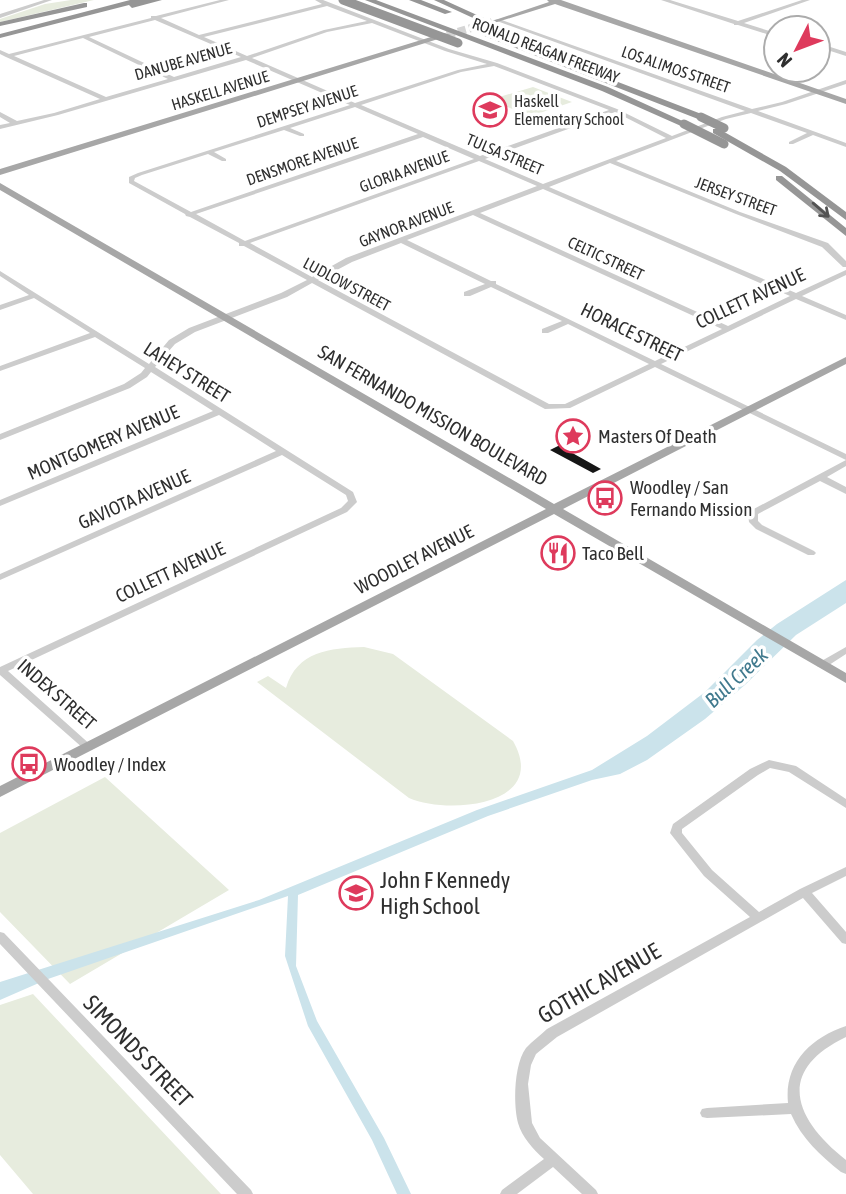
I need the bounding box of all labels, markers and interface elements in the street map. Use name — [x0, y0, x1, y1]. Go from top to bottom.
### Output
street label: RONALD REAGAN FREEWAY — [470, 14, 623, 87]
north arrow — [762, 14, 832, 84]
street label: DANUBE AVENUE — [132, 38, 234, 83]
street label: LOS ALIMOS STREET — [619, 42, 733, 96]
text: N — [772, 49, 796, 72]
street label: HASKELL AVENUE — [169, 67, 271, 113]
street label: DEMPSEY AVENUE — [254, 81, 360, 131]
school or university icon: Haskell Elementary School — [471, 91, 509, 129]
place label: Haskell Elementary School — [514, 92, 625, 129]
street label: TULSA STREET — [464, 130, 546, 178]
street label: DENSMORE AVENUE — [244, 133, 360, 189]
street label: GLORIA AVENUE — [357, 146, 451, 195]
street label: JERSEY STREET — [693, 173, 779, 219]
street label: GAYNOR AVENUE — [356, 198, 456, 250]
one-way arrow — [812, 202, 830, 218]
street label: CELTIC STREET — [565, 233, 647, 283]
street label: LUDLOW STREET — [300, 254, 394, 314]
street label: COLLETT AVENUE — [692, 263, 808, 333]
street label: HORACE STREET — [577, 298, 687, 366]
street label: LAHEY STREET — [140, 337, 235, 407]
street label: SAN FERNANDO MISSION BOULEVARD — [315, 340, 551, 490]
street label: MONTGOMERY AVENUE — [24, 400, 182, 484]
place icon: Masters Of Death — [554, 417, 592, 455]
place label: Masters Of Death — [598, 425, 717, 447]
street label: GAVIOTA AVENUE — [75, 465, 193, 533]
place label: Woodley / San Fernando Mission — [630, 476, 752, 520]
bus stop icon: Woodley / San Fernando Mission — [586, 479, 624, 517]
street label: WOODLEY AVENUE — [351, 520, 477, 598]
restaurant icon: Taco Bell — [539, 534, 577, 572]
street label: COLLETT AVENUE — [112, 537, 228, 607]
place label: Taco Bell — [582, 542, 644, 564]
water label: Bull Creek — [700, 641, 773, 712]
street label: INDEX STREET — [13, 654, 101, 734]
bus stop icon: Woodley / Index — [10, 745, 48, 783]
place label: Woodley / Index — [54, 753, 166, 775]
place label: John F Kennedy High School — [380, 867, 510, 919]
school or university icon: John F Kennedy High School — [337, 874, 375, 912]
street label: GOTHIC AVENUE — [533, 937, 665, 1028]
street label: SIMONDS STREET — [78, 990, 198, 1112]

